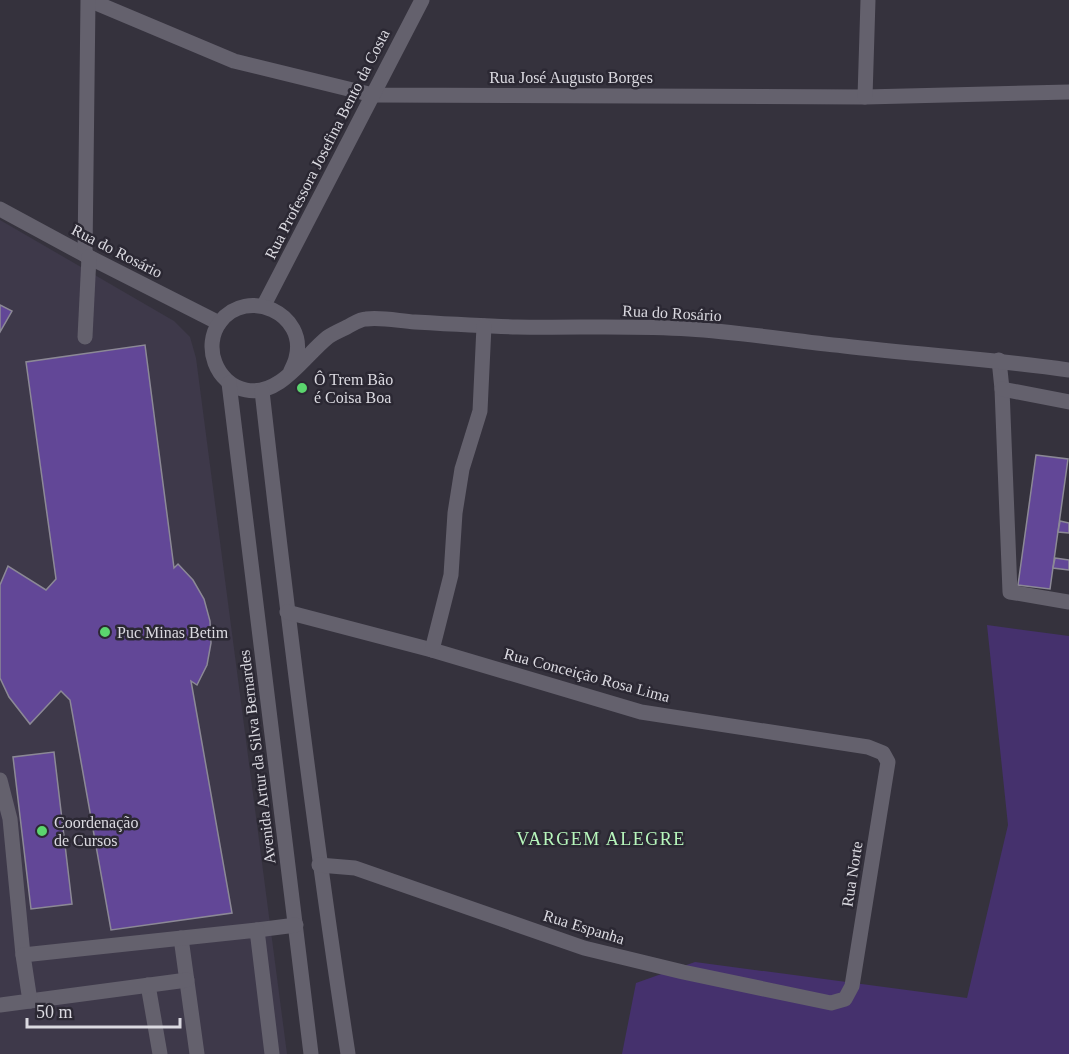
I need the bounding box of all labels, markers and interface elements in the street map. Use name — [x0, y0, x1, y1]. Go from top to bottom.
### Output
street label: Rua Professora Josefina Bento da Costa — [261, 26, 393, 262]
street label: Rua José Augusto Borges — [489, 69, 653, 87]
street label: Rua do Rosário — [69, 221, 165, 281]
street label: Rua do Rosário — [622, 302, 722, 324]
place label: Ô Trem Bão é Coisa Boa — [314, 370, 393, 406]
marker: Ô Trem Bão é Coisa Boa — [295, 381, 309, 395]
place label: Puc Minas Betim — [117, 624, 229, 641]
marker: Puc Minas Betim — [98, 625, 112, 639]
street label: Rua Conceição Rosa Lima — [502, 645, 672, 706]
street label: Avenida Artur da Silva Bernardes — [235, 649, 279, 865]
place label: Coordenação de Cursos — [54, 814, 138, 849]
marker: Coordenação de Cursos — [35, 824, 49, 838]
district label: VARGEM ALEGRE — [516, 829, 686, 849]
street label: Rua Norte — [838, 840, 866, 908]
street label: Rua Espanha — [541, 907, 627, 948]
scale bar — [27, 991, 180, 1029]
text: 50 m — [36, 1002, 73, 1022]

